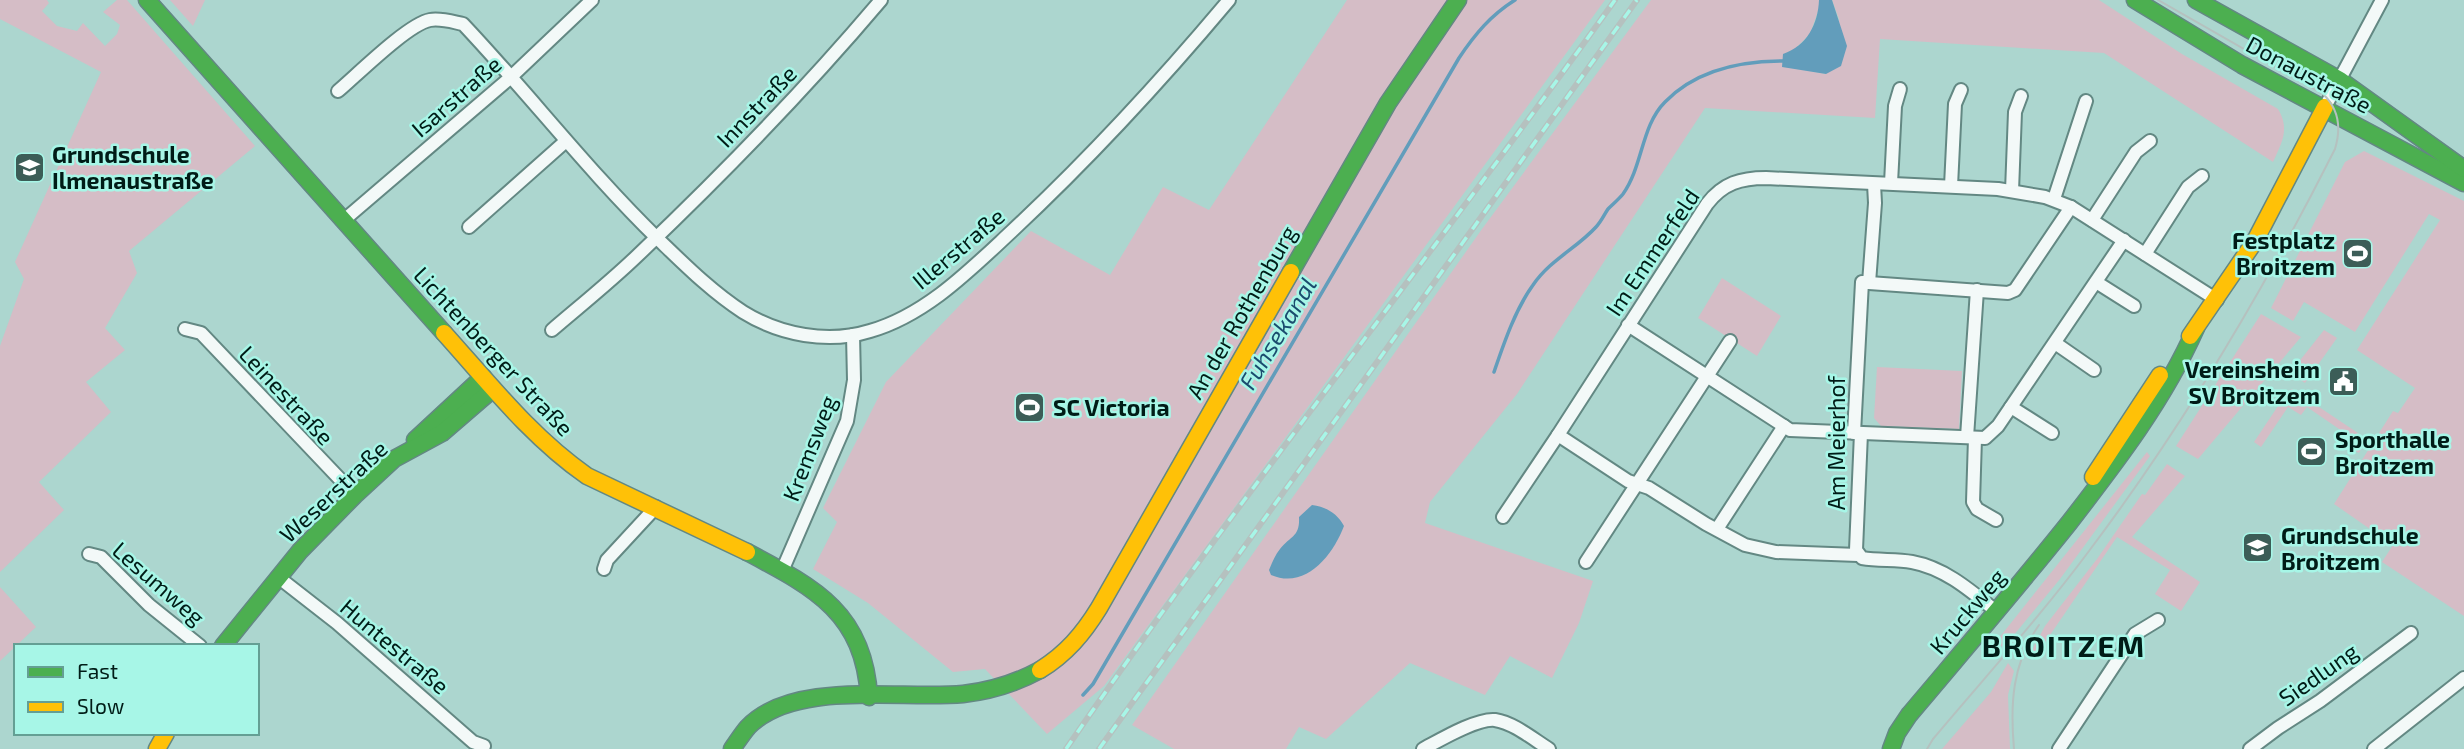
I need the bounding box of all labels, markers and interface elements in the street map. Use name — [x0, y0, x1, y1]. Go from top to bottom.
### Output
street label: Donaustraße — [2242, 29, 2376, 119]
street label: Isarstraße — [405, 49, 507, 143]
street label: Innstraße — [710, 59, 802, 153]
place label: Grundschule Ilmenaustraße — [52, 140, 214, 194]
school or university icon: Grundschule Ilmenaustraße — [12, 150, 46, 184]
street label: Im Emmerfeld — [1599, 183, 1705, 321]
street label: Illerstraße — [906, 201, 1010, 295]
street label: An der Rothenburg — [1180, 220, 1302, 404]
place label: Festplatz Broitzem — [2232, 226, 2335, 280]
sports icon: Festplatz Broitzem — [2341, 236, 2375, 270]
street label: Lichtenberger Straße — [408, 260, 580, 442]
water label: Fuhsekanal — [1232, 272, 1322, 394]
street label: Leinestraße — [234, 339, 340, 451]
place label: Vereinsheim SV Broitzem — [2185, 355, 2320, 409]
public building icon: Vereinsheim SV Broitzem — [2326, 365, 2360, 399]
street label: Am Meierhof — [1822, 374, 1850, 510]
sports icon: SC Victoria — [1013, 390, 1047, 424]
street label: Kremsweg — [776, 391, 842, 505]
place label: SC Victoria — [1053, 393, 1170, 421]
place label: Sporthalle Broitzem — [2335, 425, 2450, 479]
street label: Weserstraße — [273, 434, 393, 548]
sports icon: Sporthalle Broitzem — [2295, 435, 2329, 469]
place label: Grundschule Broitzem — [2281, 521, 2419, 575]
school or university icon: Grundschule Broitzem — [2241, 531, 2275, 565]
street label: Lesumweg — [107, 535, 211, 631]
street label: Kruckweg — [1923, 562, 2011, 659]
street label: Huntestraße — [335, 592, 455, 700]
district label: BROITZEM — [1982, 627, 2146, 663]
street label: Siedlung — [2273, 637, 2363, 711]
legend — [14, 644, 259, 735]
text: Fast — [77, 658, 118, 683]
text: Slow — [77, 693, 124, 718]

